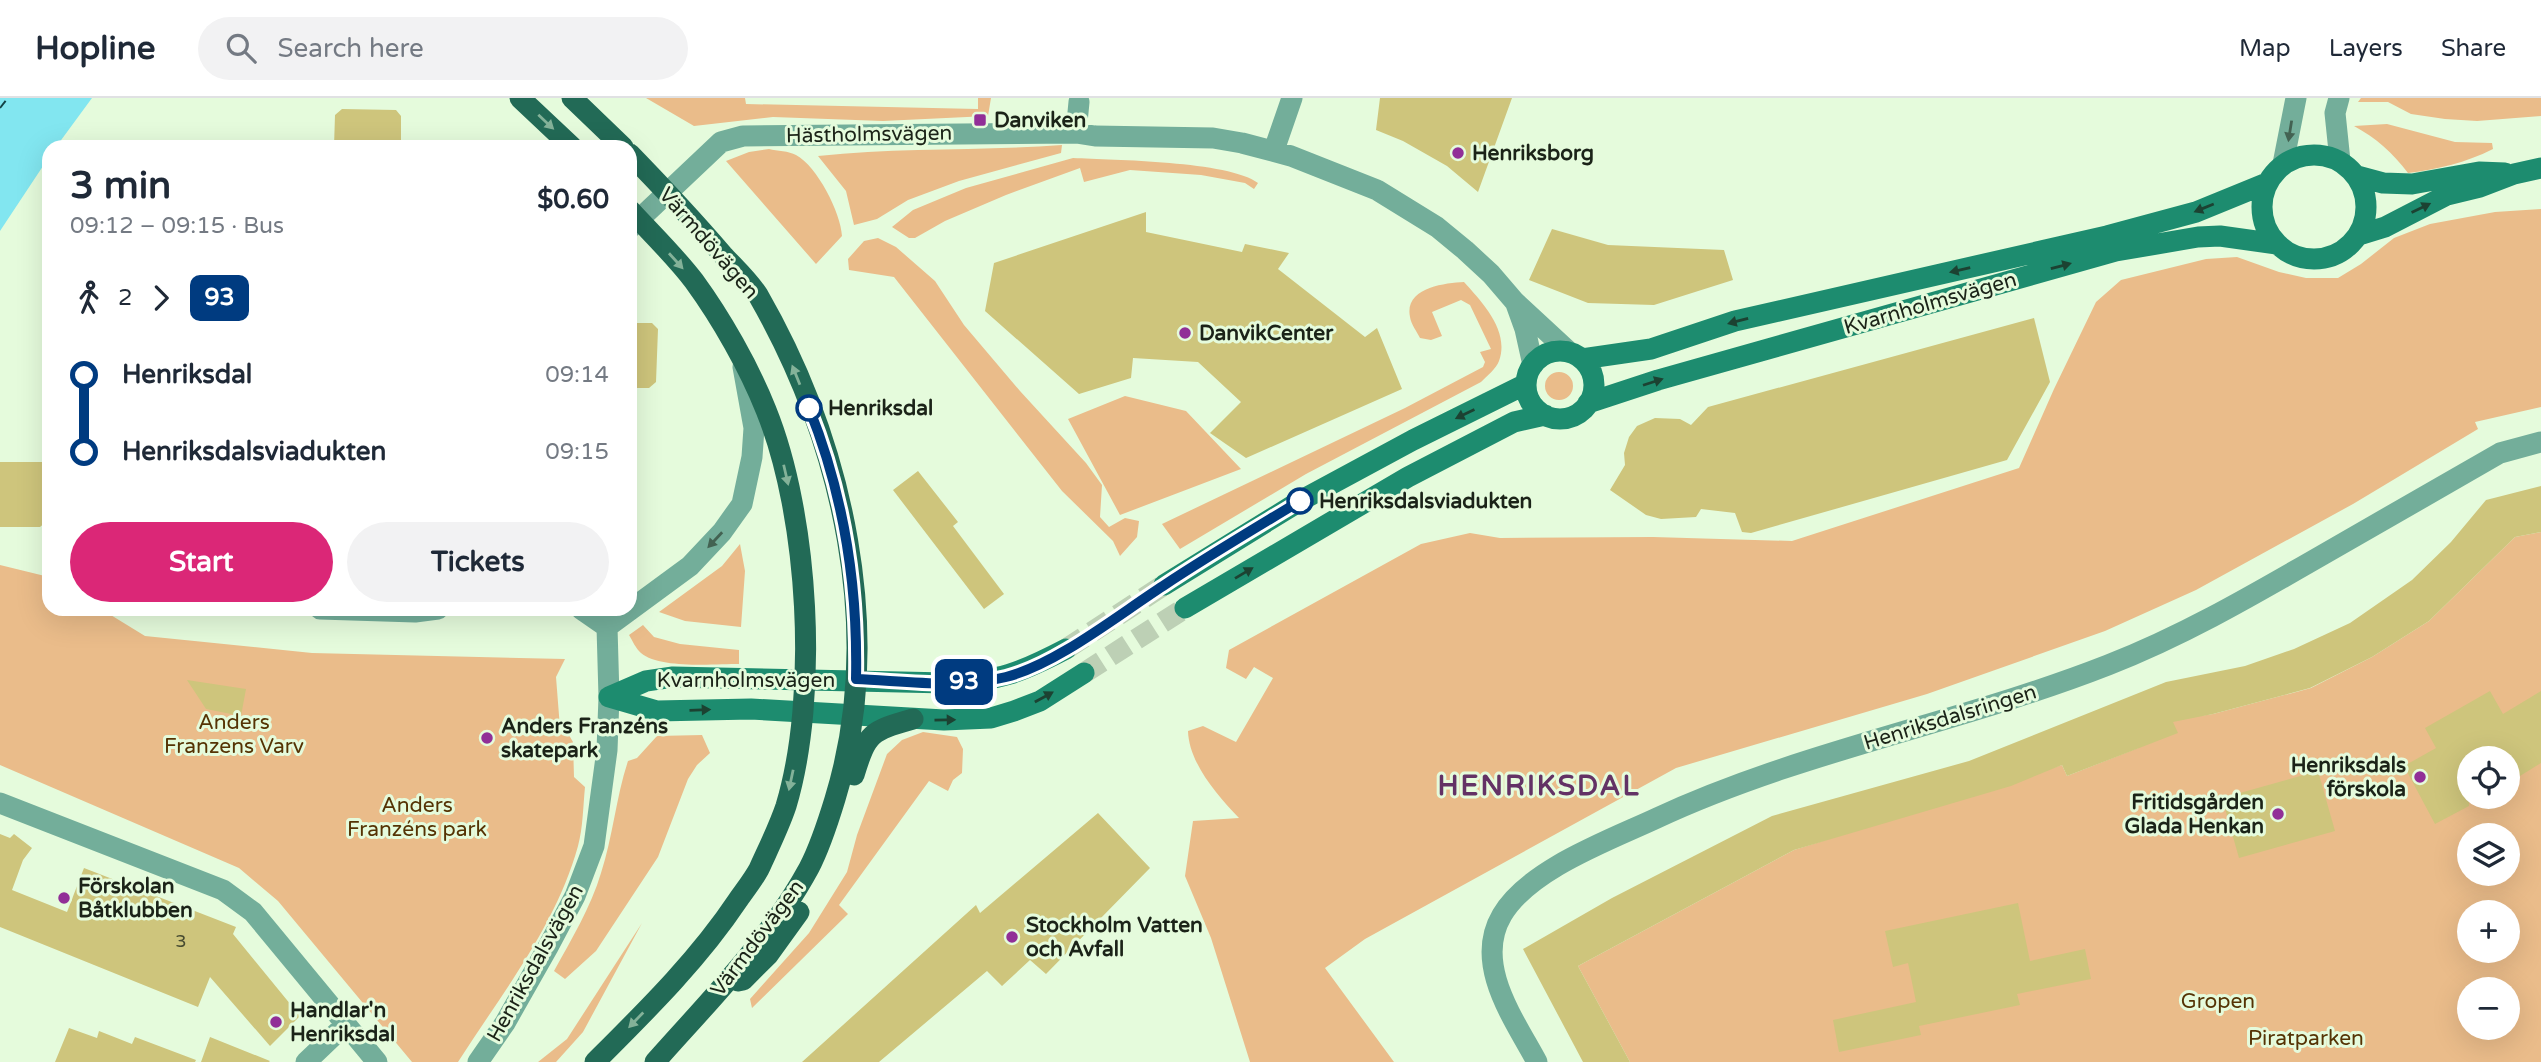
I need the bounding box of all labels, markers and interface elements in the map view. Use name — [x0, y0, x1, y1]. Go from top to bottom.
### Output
search box — [198, 17, 688, 80]
text: Hopline — [35, 29, 156, 68]
icon: search — [222, 29, 260, 67]
text: Search here — [278, 33, 424, 64]
text: Map — [2239, 34, 2291, 63]
text: Layers — [2329, 34, 2403, 63]
text: Share — [2441, 34, 2506, 63]
place label: Danviken — [994, 108, 1086, 133]
marker: Danviken — [972, 112, 988, 128]
one-way arrow — [537, 114, 554, 130]
one-way arrow — [2284, 120, 2295, 142]
street label: Hästholmsvägen — [786, 121, 952, 148]
place label: Henriksborg — [1472, 141, 1594, 166]
marker: Henriksborg — [1450, 145, 1466, 161]
text: 3 min — [70, 163, 171, 209]
street label: Värmdövägen — [654, 183, 764, 304]
text: $0.60 — [537, 184, 609, 215]
one-way arrow — [2411, 202, 2431, 214]
one-way arrow — [2193, 203, 2214, 214]
text: 09:12 – 09:15 · Bus — [70, 212, 284, 240]
one-way arrow — [668, 252, 684, 270]
one-way arrow — [2050, 260, 2072, 271]
one-way arrow — [1949, 264, 1971, 275]
street label: Kvarnholmsvägen — [1841, 267, 2019, 340]
icon: walk — [70, 279, 108, 317]
icon: forward — [142, 279, 180, 317]
text: 93 — [204, 283, 235, 312]
text: 2 — [118, 284, 132, 312]
one-way arrow — [1727, 316, 1749, 327]
place label: DanvikCenter — [1199, 321, 1334, 346]
marker: DanvikCenter — [1177, 325, 1193, 341]
text: Henriksdal — [122, 359, 252, 390]
text: 09:14 — [545, 361, 609, 389]
one-way arrow — [790, 365, 802, 385]
one-way arrow — [1643, 376, 1664, 386]
marker: Henriksdal — [796, 395, 822, 421]
place label: Henriksdal — [828, 396, 933, 421]
one-way arrow — [1455, 409, 1475, 420]
text: Henriksdalsviadukten — [122, 436, 386, 467]
text: 09:15 — [545, 438, 609, 466]
one-way arrow — [780, 464, 791, 486]
marker: Henriksdalsviadukten — [1287, 488, 1313, 514]
place label: Henriksdalsviadukten — [1319, 489, 1532, 514]
button: Start — [70, 522, 333, 602]
button: Tickets — [347, 522, 609, 602]
one-way arrow — [707, 531, 723, 549]
one-way arrow — [1235, 567, 1254, 579]
line badge: 93 — [932, 659, 996, 705]
text: 93 — [949, 667, 979, 696]
street label: Kvarnholmsvägen — [657, 668, 835, 693]
street label: Henriksdalsringen — [1861, 679, 2040, 756]
one-way arrow — [1035, 691, 1054, 703]
one-way arrow — [689, 704, 711, 716]
park label: Anders Franzens Varv — [164, 710, 304, 759]
place label: Anders Franzéns skatepark — [501, 714, 668, 763]
one-way arrow — [935, 714, 957, 725]
marker: Anders Franzéns skatepark — [479, 730, 495, 746]
map controls — [2457, 746, 2520, 1040]
button: locate — [2457, 746, 2520, 809]
place label: Henriksdals förskola — [2291, 753, 2406, 802]
one-way arrow — [786, 769, 797, 791]
district label: HENRIKSDAL — [1437, 769, 1641, 803]
marker: Henriksdals förskola — [2412, 769, 2428, 785]
place label: Fritidsgården Glada Henkan — [2124, 790, 2264, 839]
park label: Anders Franzéns park — [347, 793, 487, 842]
marker: Fritidsgården Glada Henkan — [2270, 806, 2286, 822]
button: layers — [2457, 823, 2520, 886]
place label: Förskolan Båtklubben — [78, 874, 193, 923]
street label: Värmdövägen — [706, 875, 809, 1001]
street label: Henriksdalsvägen — [482, 880, 589, 1046]
marker: Förskolan Båtklubben — [56, 890, 72, 906]
button: + — [2457, 900, 2520, 963]
place label: Stockholm Vatten och Avfall — [1026, 913, 1203, 962]
marker: Stockholm Vatten och Avfall — [1004, 929, 1020, 945]
house number: 3 — [175, 930, 187, 952]
button: − — [2457, 977, 2520, 1040]
park label: Gropen — [2181, 989, 2255, 1014]
place label: Handlar'n Henriksdal — [290, 998, 395, 1047]
one-way arrow — [628, 1011, 644, 1028]
marker: Handlar'n Henriksdal — [268, 1014, 284, 1030]
park label: Piratparken — [2248, 1026, 2364, 1051]

